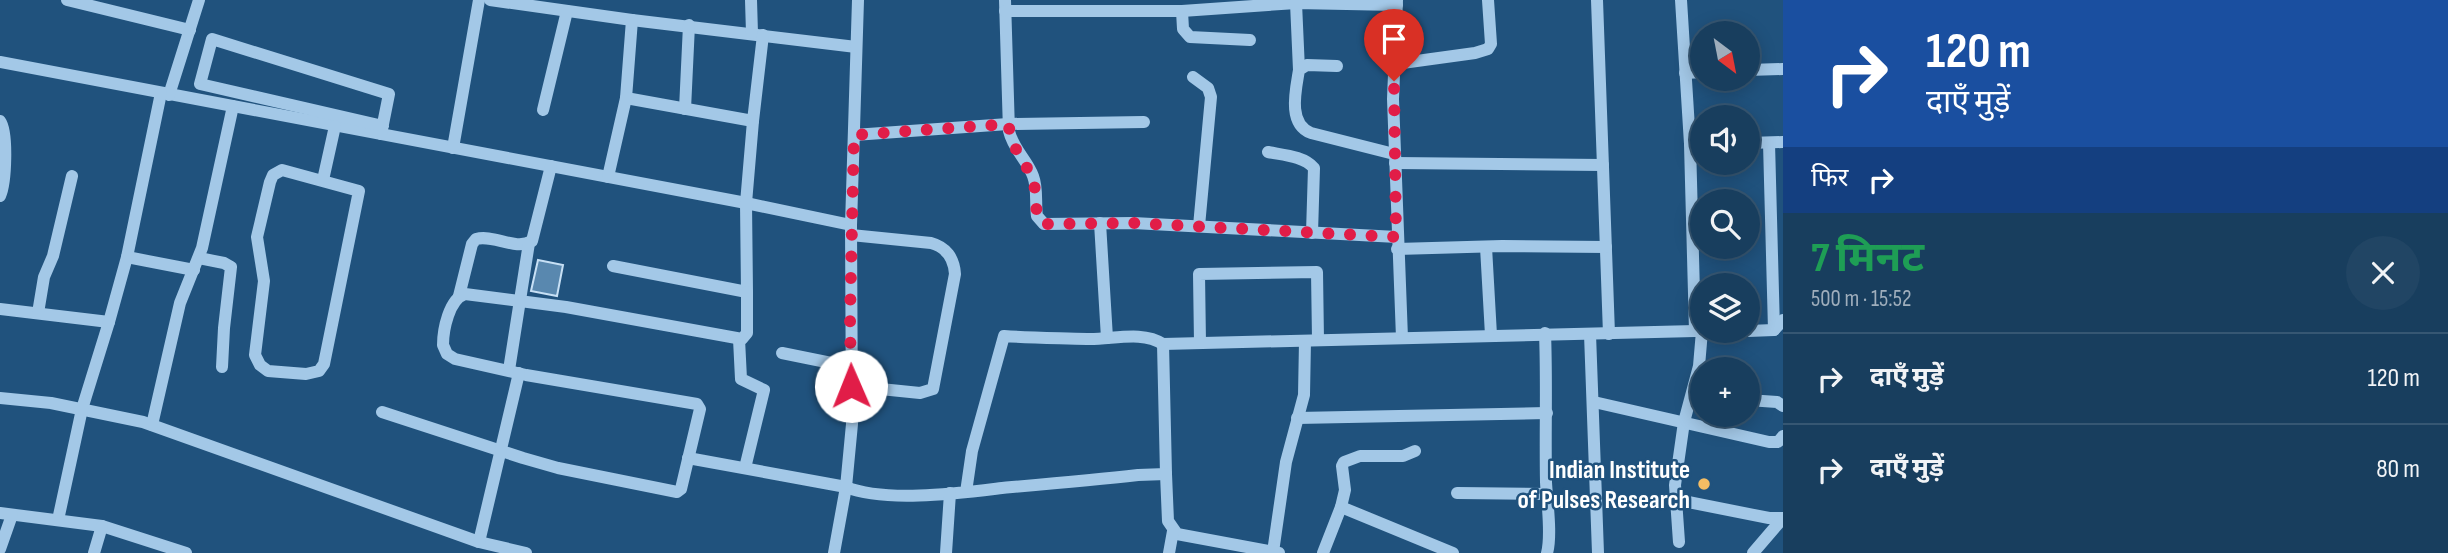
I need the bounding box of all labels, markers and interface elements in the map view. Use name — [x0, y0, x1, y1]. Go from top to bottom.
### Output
pin — [1364, 9, 1424, 81]
icon: arrive — [1375, 20, 1413, 58]
north arrow — [1690, 21, 1760, 91]
map controls — [1690, 21, 1760, 427]
text: 120 m — [1926, 23, 2031, 82]
icon: right — [1811, 28, 1902, 119]
text: दाएँ मुड़ें — [1926, 83, 2010, 122]
button: sound — [1690, 105, 1760, 175]
icon: right — [1862, 161, 1900, 199]
text: फिर — [1811, 163, 1848, 194]
button: search — [1690, 189, 1760, 259]
text: 7 मिनट — [1811, 233, 1924, 284]
button: close — [2346, 236, 2420, 310]
button: layers — [1690, 273, 1760, 343]
text: 500 m · 15:52 — [1811, 285, 1911, 313]
position arrow — [814, 349, 888, 423]
button: + — [1690, 357, 1760, 427]
icon: right — [1811, 360, 1849, 398]
text: दाएँ मुड़ें — [1870, 362, 1944, 393]
text: 120 m — [2367, 363, 2420, 394]
icon: right — [1811, 451, 1849, 489]
text: दाएँ मुड़ें — [1870, 453, 1944, 484]
text: 80 m — [2376, 454, 2420, 485]
place label: Indian Institute of Pulses Research — [1517, 455, 1690, 516]
marker: Indian Institute of Pulses Research — [1696, 476, 1712, 492]

